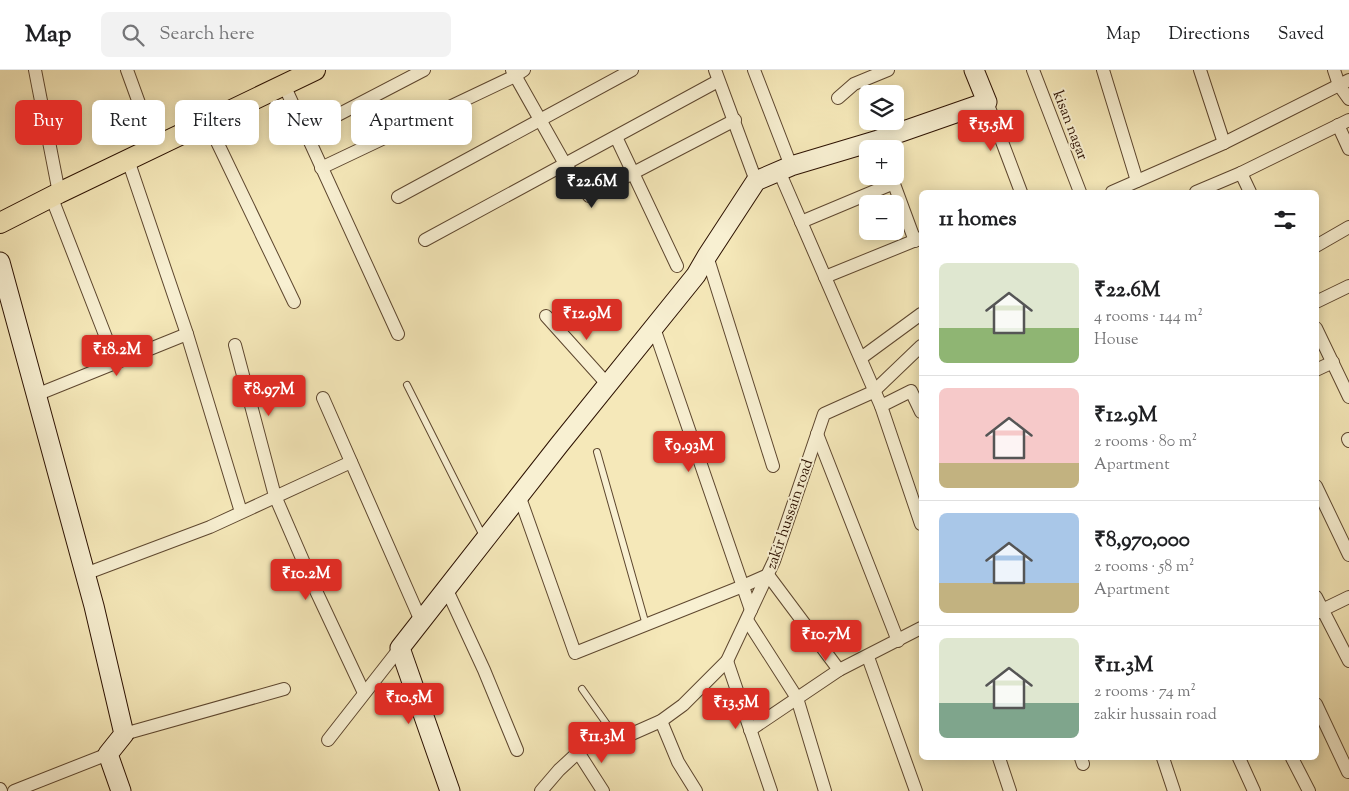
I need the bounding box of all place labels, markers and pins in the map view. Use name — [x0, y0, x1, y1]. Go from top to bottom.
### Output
pin: ₹15.5M — [950, 109, 1032, 152]
pin: ₹22.6M — [551, 166, 633, 209]
pin: ₹12.9M — [546, 298, 628, 341]
pin: ₹18.2M — [76, 334, 158, 377]
pin: ₹8.97M — [228, 374, 310, 417]
pin: ₹9.93M — [648, 430, 730, 473]
pin: ₹10.2M — [265, 558, 347, 601]
pin: ₹10.7M — [785, 620, 867, 662]
pin: ₹10.5M — [368, 682, 450, 725]
pin: ₹13.5M — [695, 688, 777, 730]
pin: ₹11.3M — [561, 722, 643, 764]

